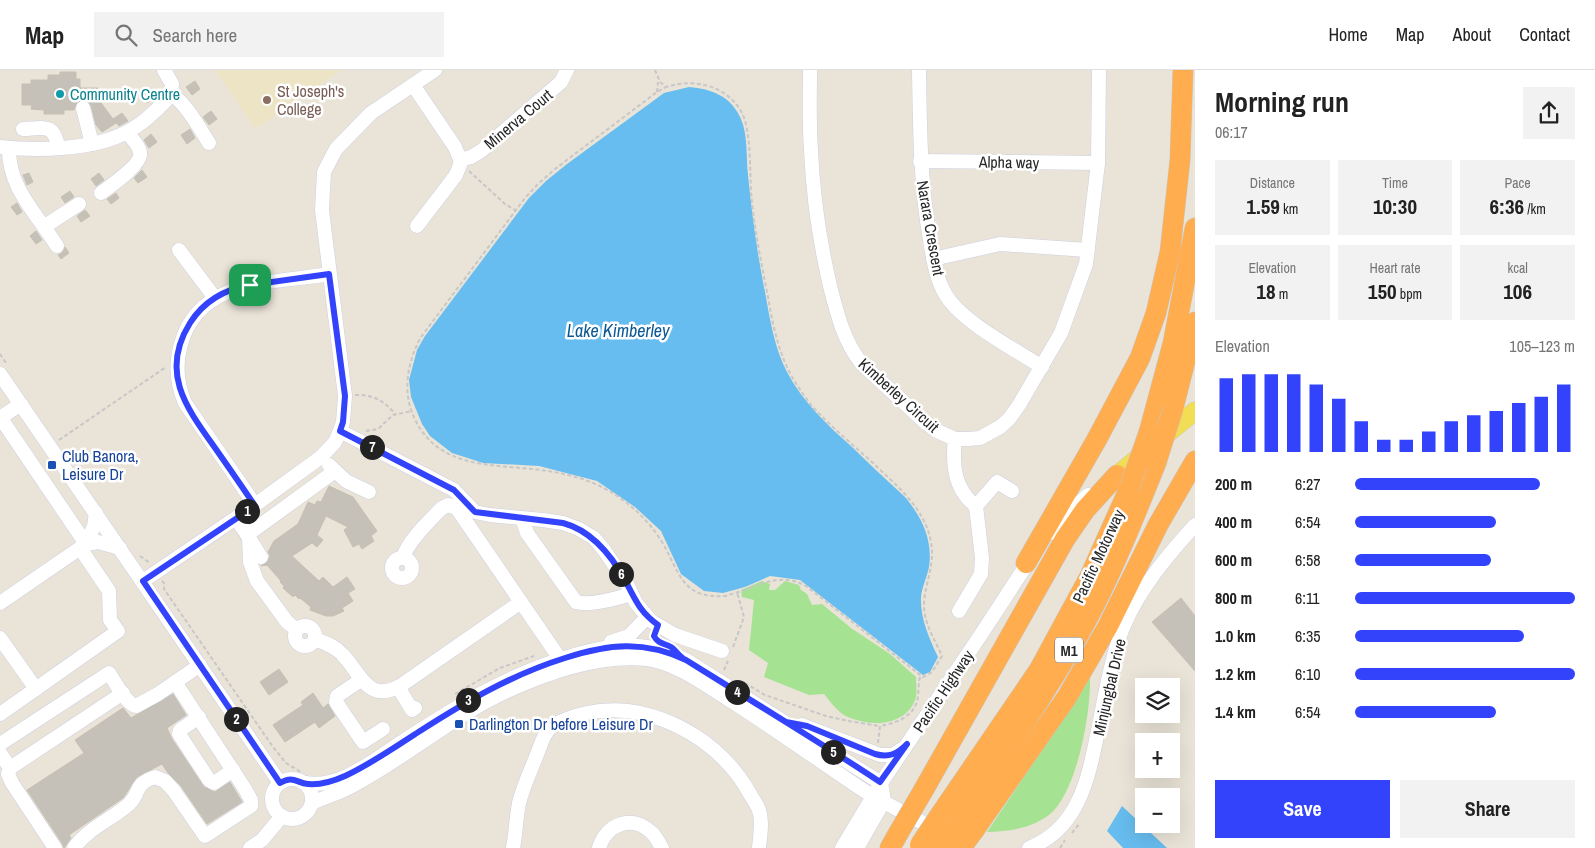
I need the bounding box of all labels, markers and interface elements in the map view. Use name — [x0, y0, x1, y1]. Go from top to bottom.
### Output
search box — [94, 12, 444, 57]
text: Map — [25, 19, 64, 51]
icon: search — [112, 21, 140, 49]
text: Search here — [152, 22, 237, 48]
text: Home — [1328, 22, 1368, 47]
text: Map — [1396, 22, 1425, 47]
text: About — [1453, 22, 1491, 47]
text: Contact — [1519, 22, 1570, 47]
place label: St Joseph's College — [277, 80, 344, 120]
place label: Community Centre — [70, 83, 180, 105]
text: Morning run — [1215, 83, 1349, 121]
street label: Minerva Court — [479, 84, 557, 154]
button: share — [1523, 87, 1575, 139]
marker: Community Centre — [54, 88, 66, 100]
marker: St Joseph's College — [261, 94, 273, 106]
text: 06:17 — [1215, 121, 1248, 143]
street label: Alpha way — [978, 150, 1040, 174]
text: Distance — [1250, 174, 1295, 192]
text: Time — [1382, 174, 1408, 192]
text: Pace — [1505, 174, 1531, 192]
street label: Narara Crescent — [912, 179, 950, 278]
text: 1.59 — [1246, 192, 1280, 221]
text: 10:30 — [1373, 192, 1417, 221]
text: 6:36 — [1490, 192, 1524, 221]
text: km — [1280, 200, 1298, 218]
text: /km — [1524, 200, 1546, 218]
text: Elevation — [1248, 259, 1296, 277]
text: Heart rate — [1369, 259, 1421, 277]
text: kcal — [1507, 259, 1528, 277]
pin — [229, 264, 271, 306]
icon: arrive — [236, 271, 264, 299]
text: 18 — [1256, 277, 1276, 306]
text: 150 — [1368, 277, 1397, 306]
text: 106 — [1503, 277, 1532, 306]
text: m — [1276, 285, 1288, 303]
text: bpm — [1397, 285, 1422, 303]
water label: Lake Kimberley — [567, 318, 671, 343]
text: Elevation — [1215, 335, 1270, 357]
text: 105–123 m — [1509, 335, 1575, 357]
street label: Kimberley Circuit — [854, 353, 944, 437]
pin: 7 — [360, 434, 384, 460]
text: 7 — [369, 438, 376, 456]
place label: Club Banora, Leisure Dr — [62, 445, 139, 485]
marker: Club Banora, Leisure Dr — [46, 459, 58, 471]
text: 200 m — [1215, 473, 1252, 495]
text: 6:27 — [1295, 473, 1321, 495]
pin: 1 — [234, 498, 260, 524]
text: 1 — [244, 502, 251, 520]
street label: Pacific Motorway — [1067, 505, 1129, 606]
text: 400 m — [1215, 511, 1252, 533]
text: 6:54 — [1295, 511, 1321, 533]
text: 600 m — [1215, 549, 1252, 571]
text: 6:58 — [1295, 549, 1321, 571]
pin: 6 — [608, 562, 634, 586]
text: 6 — [618, 565, 625, 583]
text: 800 m — [1215, 587, 1252, 609]
text: 6:11 — [1295, 587, 1320, 609]
text: 1.0 km — [1215, 625, 1256, 647]
text: 6:35 — [1295, 625, 1321, 647]
street label: Minjungbal Drive — [1087, 636, 1131, 738]
road number: M1 — [1055, 638, 1083, 662]
street label: Pacific Highway — [907, 645, 979, 736]
text: 1.2 km — [1215, 663, 1256, 685]
text: 6:10 — [1295, 663, 1321, 685]
map controls — [1135, 678, 1180, 833]
button: layers — [1135, 678, 1180, 723]
pin: 4 — [724, 680, 750, 704]
text: 4 — [734, 683, 741, 701]
pin: 3 — [456, 688, 480, 712]
text: 3 — [465, 691, 472, 709]
text: 1.4 km — [1215, 701, 1256, 723]
text: 6:54 — [1295, 701, 1321, 723]
pin: 2 — [224, 706, 248, 732]
text: 2 — [233, 710, 240, 728]
place label: Darlington Dr before Leisure Dr — [469, 713, 653, 735]
marker: Darlington Dr before Leisure Dr — [453, 718, 465, 730]
button: + — [1135, 733, 1180, 778]
pin: 5 — [820, 740, 846, 764]
text: 5 — [830, 743, 837, 761]
button: Save — [1215, 780, 1390, 838]
button: Share — [1400, 780, 1575, 838]
button: − — [1135, 788, 1180, 833]

